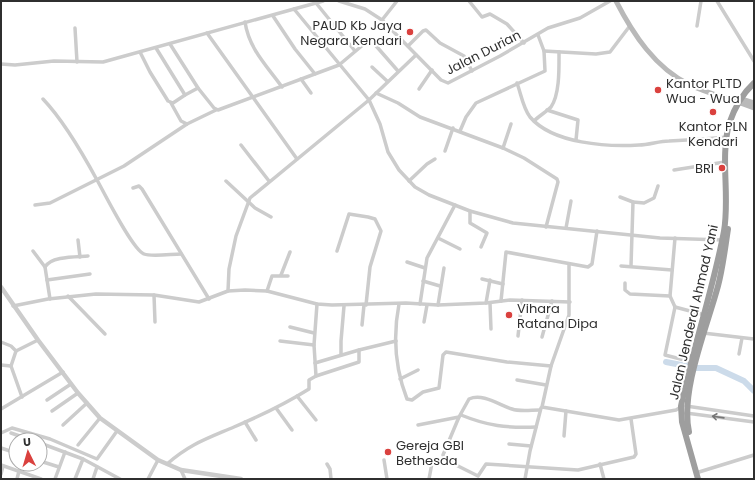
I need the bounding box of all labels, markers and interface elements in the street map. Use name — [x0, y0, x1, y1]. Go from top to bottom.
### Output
place label: PAUD Kb Jaya Negara Kendari — [300, 16, 402, 50]
street label: Jalan Durian — [442, 25, 524, 80]
marker: PAUD Kb Jaya Negara Kendari — [405, 27, 415, 37]
place label: Kantor PLTD Wua - Wua — [666, 74, 742, 108]
marker: Kantor PLTD Wua - Wua — [653, 85, 663, 95]
marker: Kantor PLN Kendari — [708, 107, 718, 117]
place label: Kantor PLN Kendari — [679, 117, 747, 151]
place label: BRI — [695, 159, 714, 178]
marker: BRI — [717, 163, 727, 173]
street label: Jalan Jenderal Ahmad Yani — [664, 223, 723, 402]
place label: Vihara Ratana Dipa — [517, 299, 598, 333]
marker: Vihara Ratana Dipa — [504, 310, 514, 320]
one-way arrow — [712, 413, 725, 421]
north arrow — [8, 432, 48, 472]
text: U — [23, 434, 32, 450]
place label: Gereja GBI Bethesda — [396, 436, 464, 470]
marker: Gereja GBI Bethesda — [383, 447, 393, 457]

